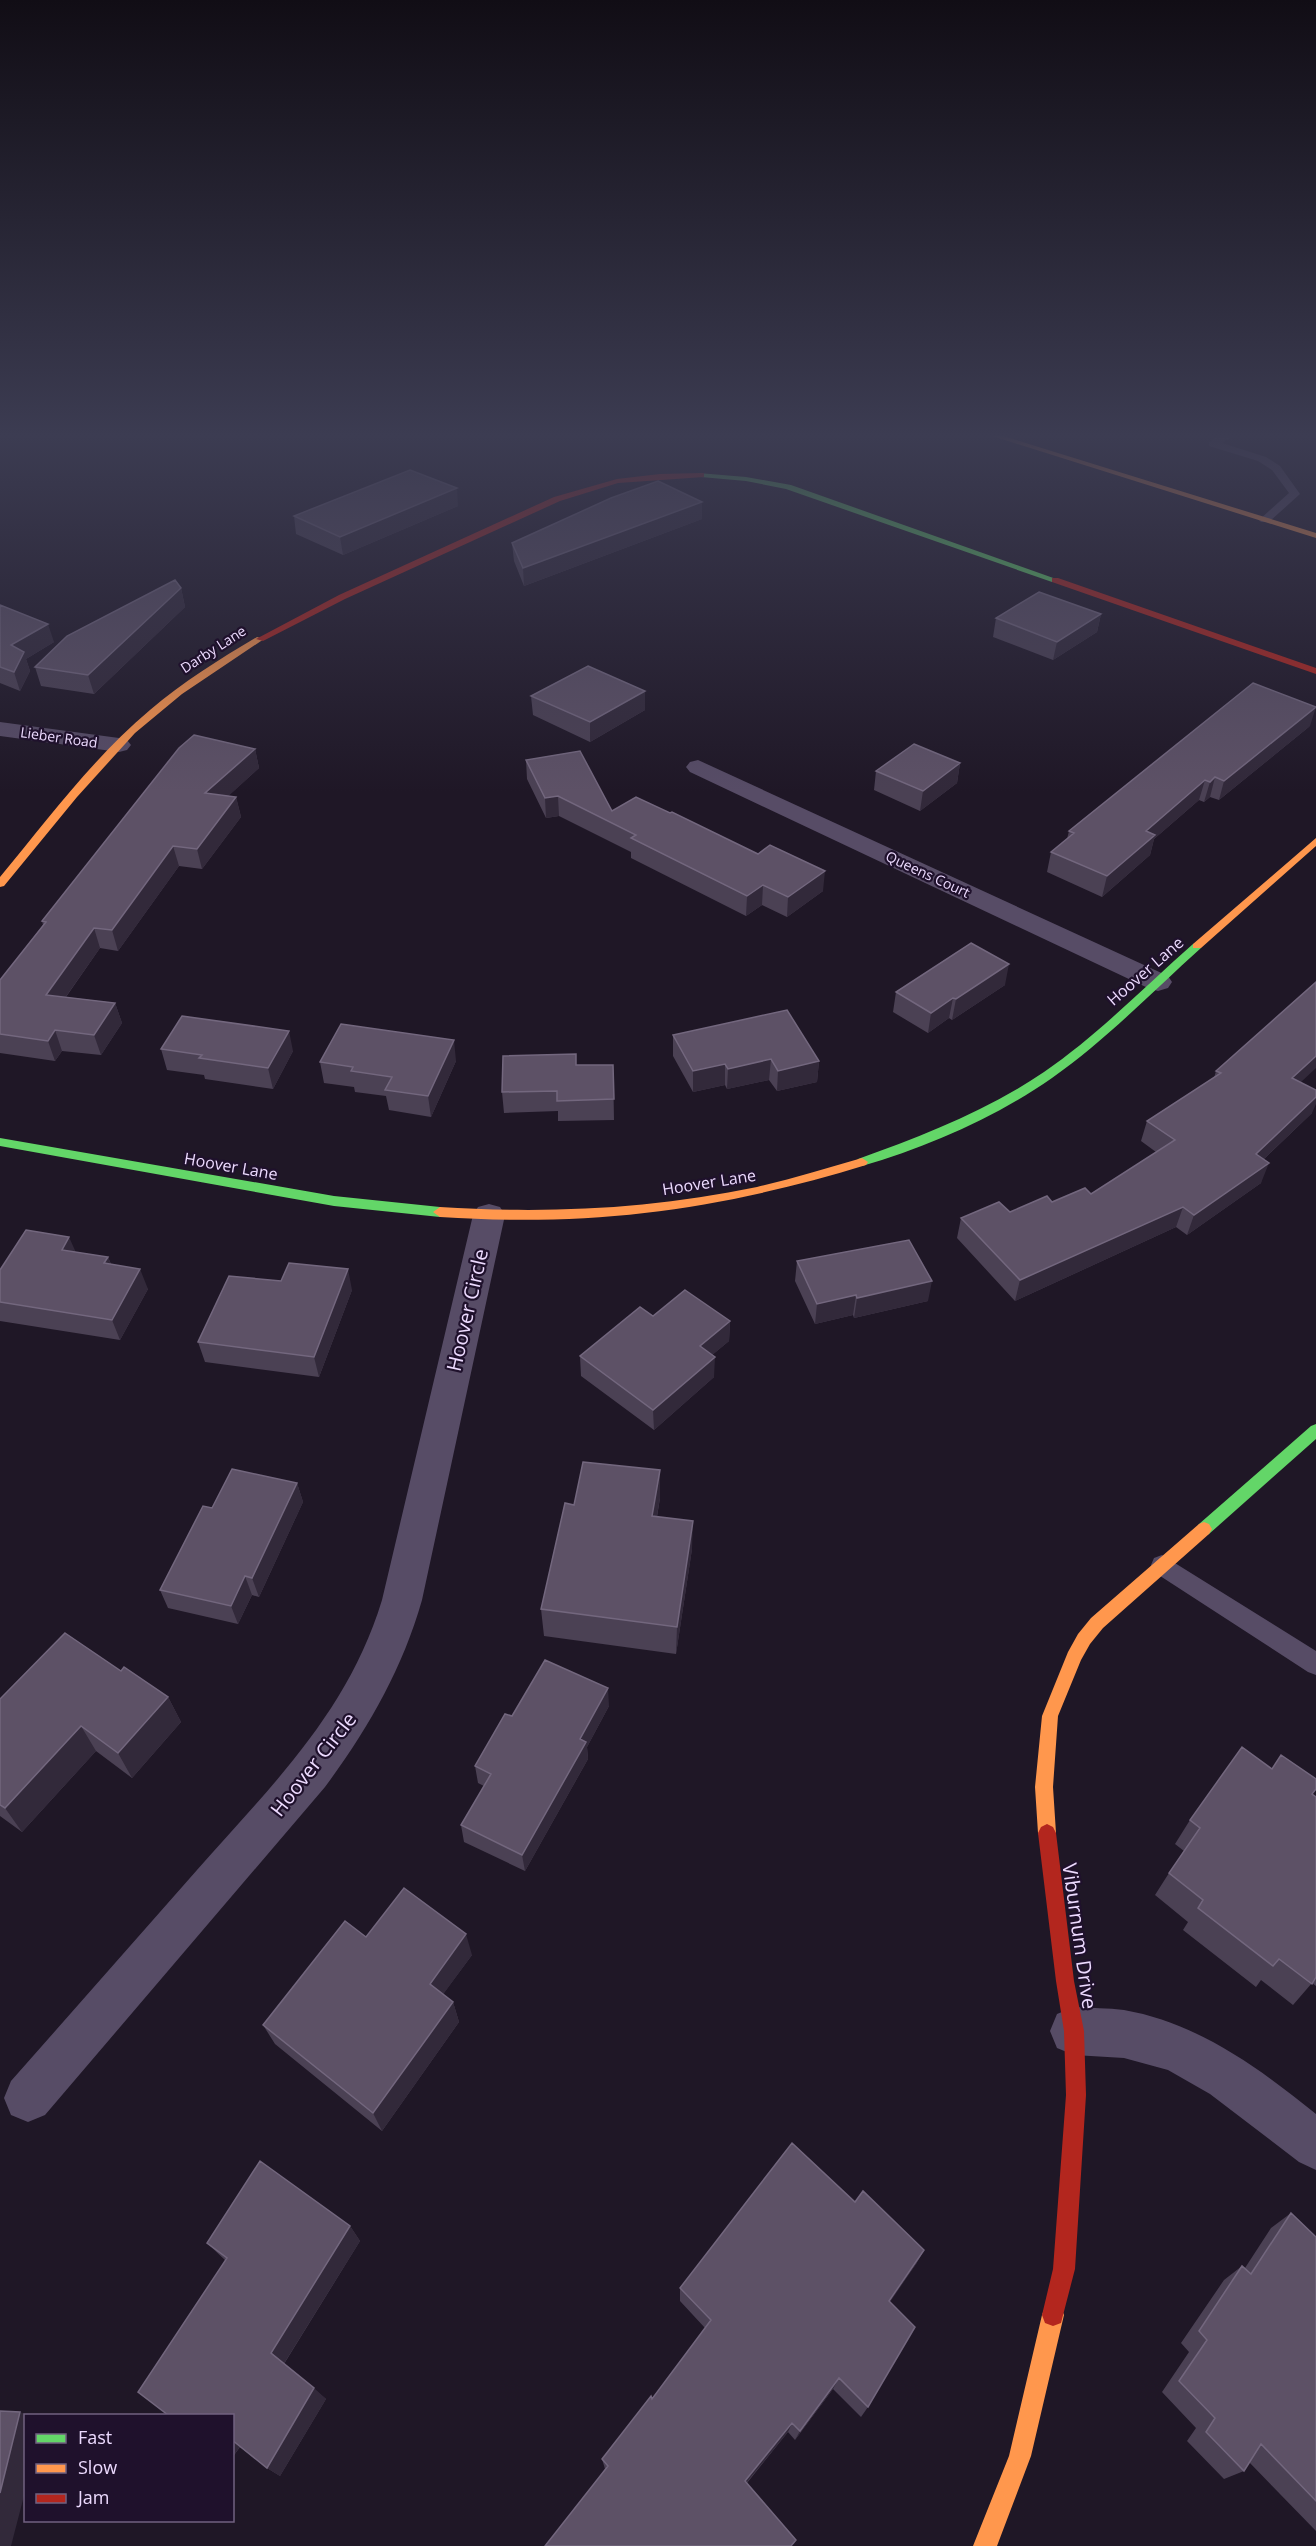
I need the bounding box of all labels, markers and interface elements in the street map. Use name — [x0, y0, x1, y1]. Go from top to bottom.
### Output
street label: Darby Lane — [177, 621, 249, 677]
street label: Lieber Road — [19, 722, 99, 752]
street label: Queens Court — [883, 846, 973, 902]
street label: Hoover Lane — [1102, 932, 1188, 1010]
street label: Hoover Lane — [182, 1147, 280, 1185]
street label: Hoover Lane — [660, 1164, 758, 1200]
street label: Hoover Circle — [440, 1246, 494, 1374]
street label: Hoover Circle — [264, 1706, 362, 1822]
street label: Viburnum Drive — [1056, 1861, 1104, 2011]
legend — [24, 2414, 234, 2522]
text: Fast — [78, 2425, 112, 2449]
text: Slow — [78, 2455, 117, 2479]
text: Jam — [76, 2485, 110, 2509]

